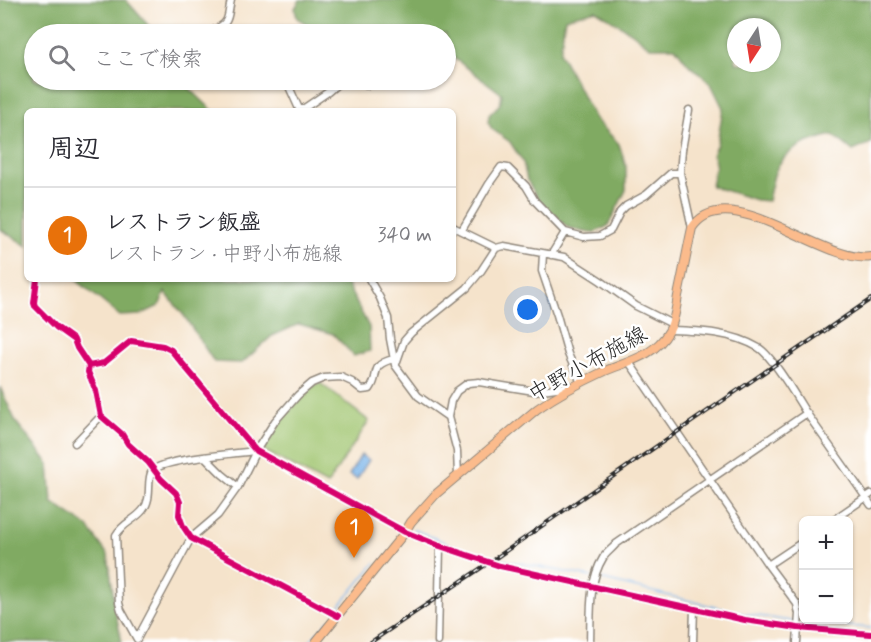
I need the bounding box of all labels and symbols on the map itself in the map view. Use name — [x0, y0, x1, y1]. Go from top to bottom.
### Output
north arrow — [727, 18, 781, 72]
your location — [513, 295, 542, 324]
street label: 中野小布施線 — [523, 321, 652, 409]
pin: 1 — [334, 508, 374, 558]

